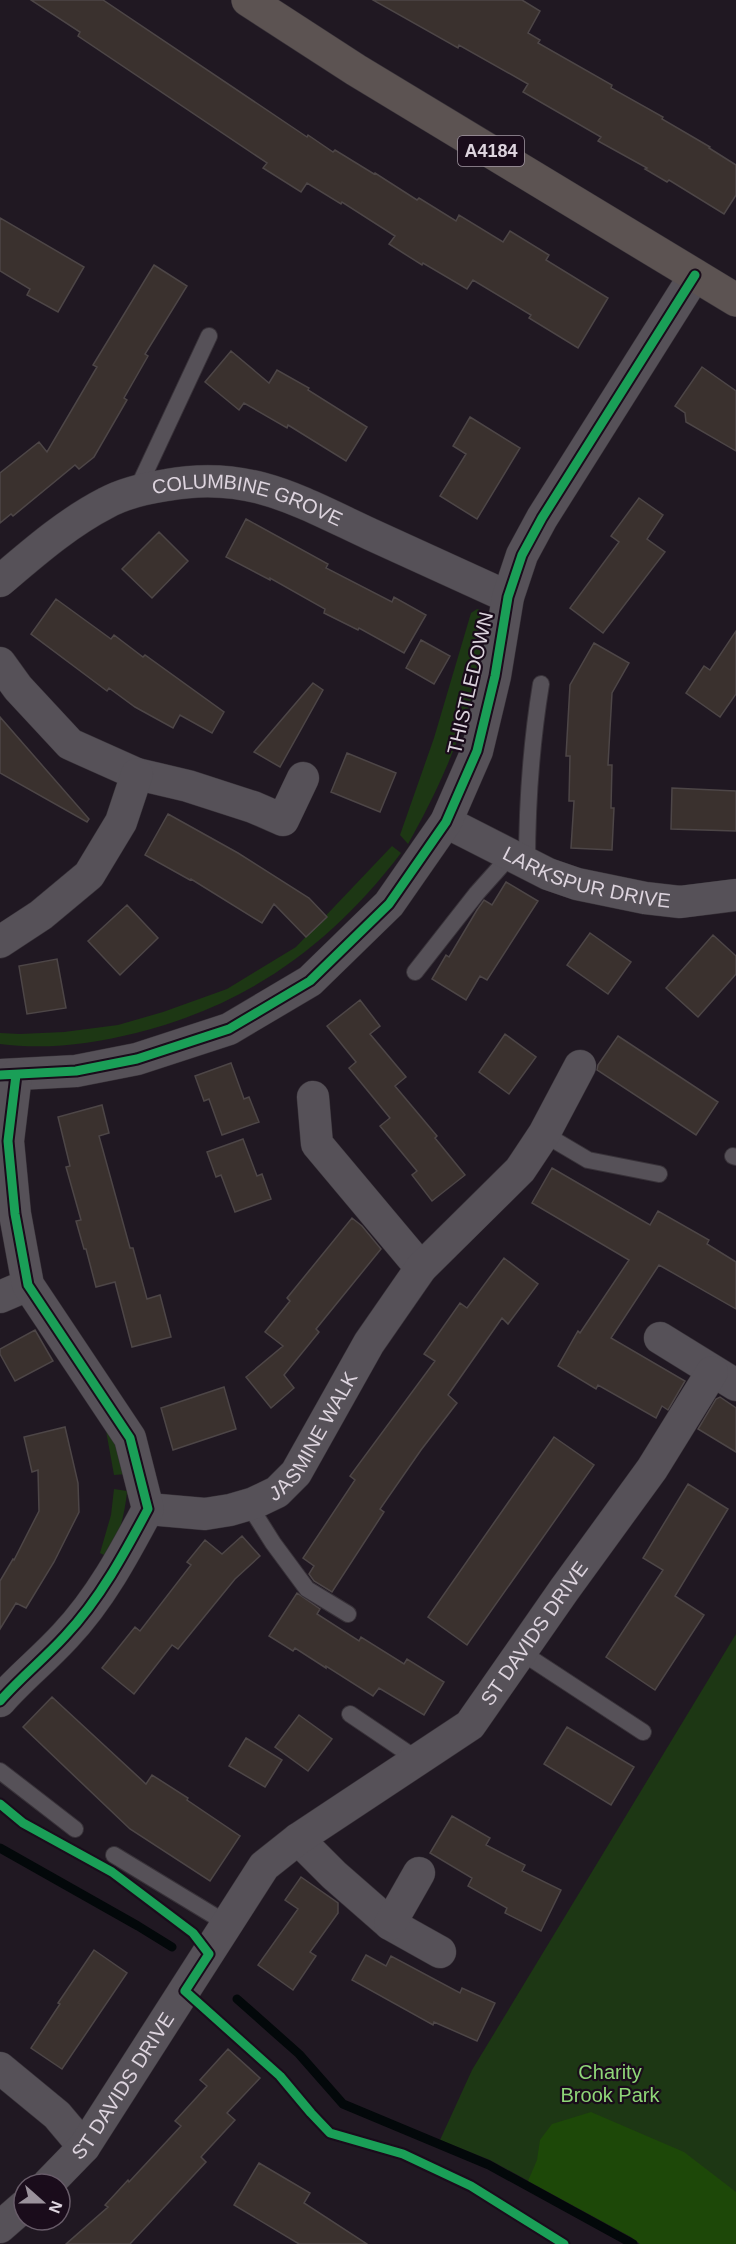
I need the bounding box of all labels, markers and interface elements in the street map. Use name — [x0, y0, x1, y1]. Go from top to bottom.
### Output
road number: A4184 — [458, 136, 524, 166]
street label: COLUMBINE GROVE — [150, 470, 346, 530]
street label: THISTLEDOWN — [443, 610, 497, 756]
street label: LARKSPUR DRIVE — [500, 842, 672, 912]
street label: JASMINE WALK — [266, 1367, 362, 1505]
street label: ST DAVIDS DRIVE — [476, 1557, 592, 1709]
street label: ST DAVIDS DRIVE — [67, 2008, 178, 2164]
park label: Charity Brook Park — [561, 2061, 660, 2106]
north arrow — [12, 2172, 72, 2232]
text: N — [46, 2199, 66, 2216]

